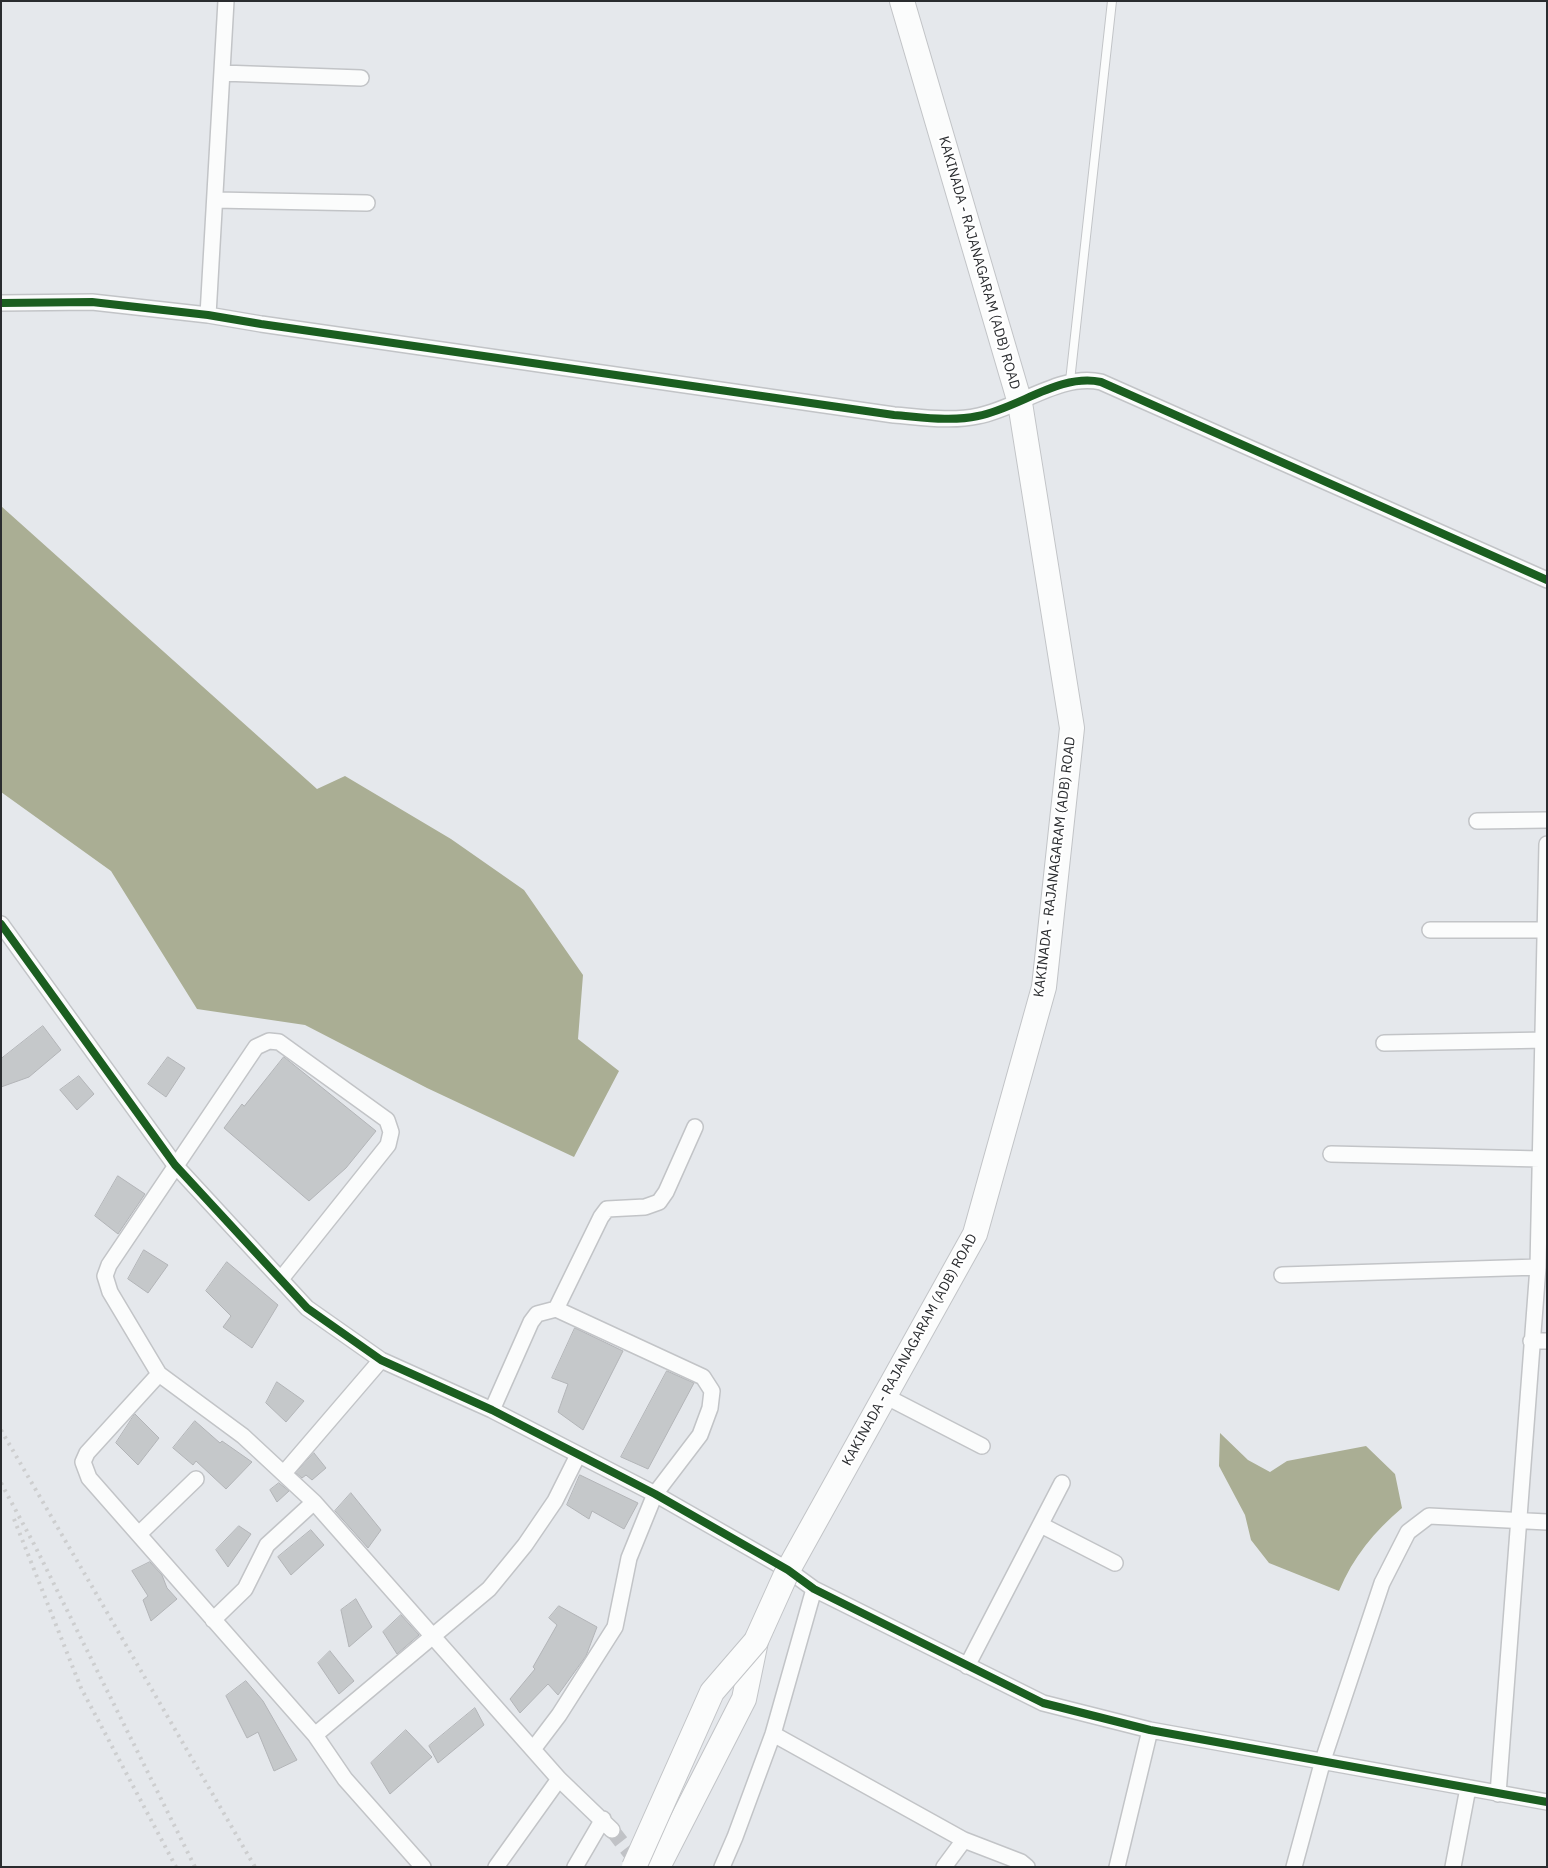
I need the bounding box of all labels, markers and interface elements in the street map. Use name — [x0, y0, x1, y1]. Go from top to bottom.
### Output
street label: KAKINADA - RAJANAGARAM (ADB) ROAD — [935, 134, 1023, 392]
street label: KAKINADA - RAJANAGARAM (ADB) ROAD — [1031, 736, 1079, 998]
street label: KAKINADA - RAJANAGARAM (ADB) ROAD — [839, 1231, 981, 1469]

